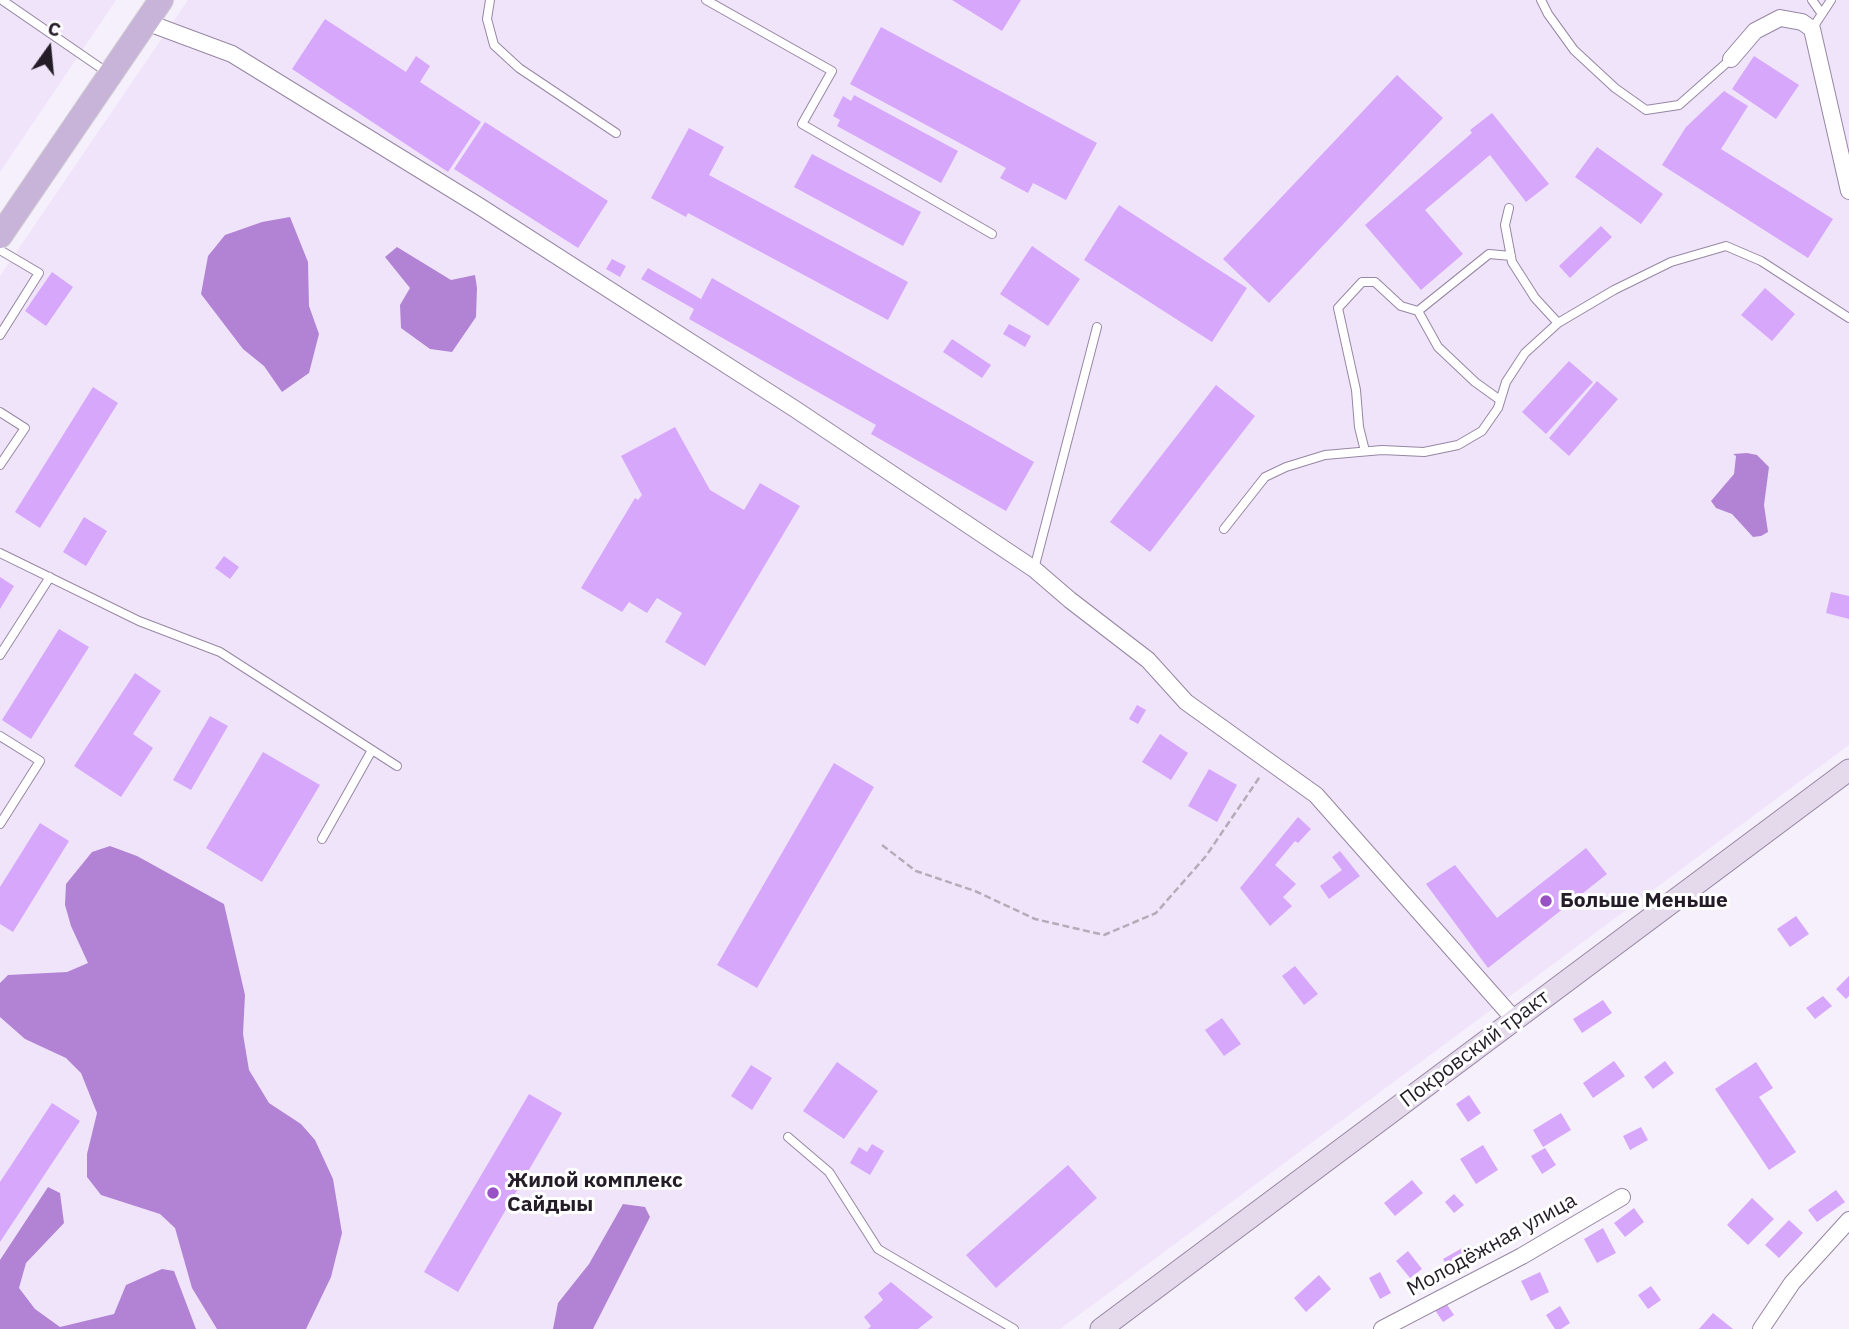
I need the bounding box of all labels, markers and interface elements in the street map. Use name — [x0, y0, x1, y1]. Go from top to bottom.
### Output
north arrow — [14, 14, 84, 84]
text: С — [45, 16, 64, 42]
place label: Больше Меньше — [1560, 888, 1728, 914]
marker: Больше Меньше — [1538, 893, 1554, 909]
street label: Покровский тракт — [1396, 985, 1554, 1113]
place label: Жилой комплекс Сайдыы — [507, 1168, 683, 1218]
marker: Жилой комплекс Сайдыы — [485, 1185, 501, 1201]
street label: Молодёжная улица — [1403, 1188, 1581, 1302]

